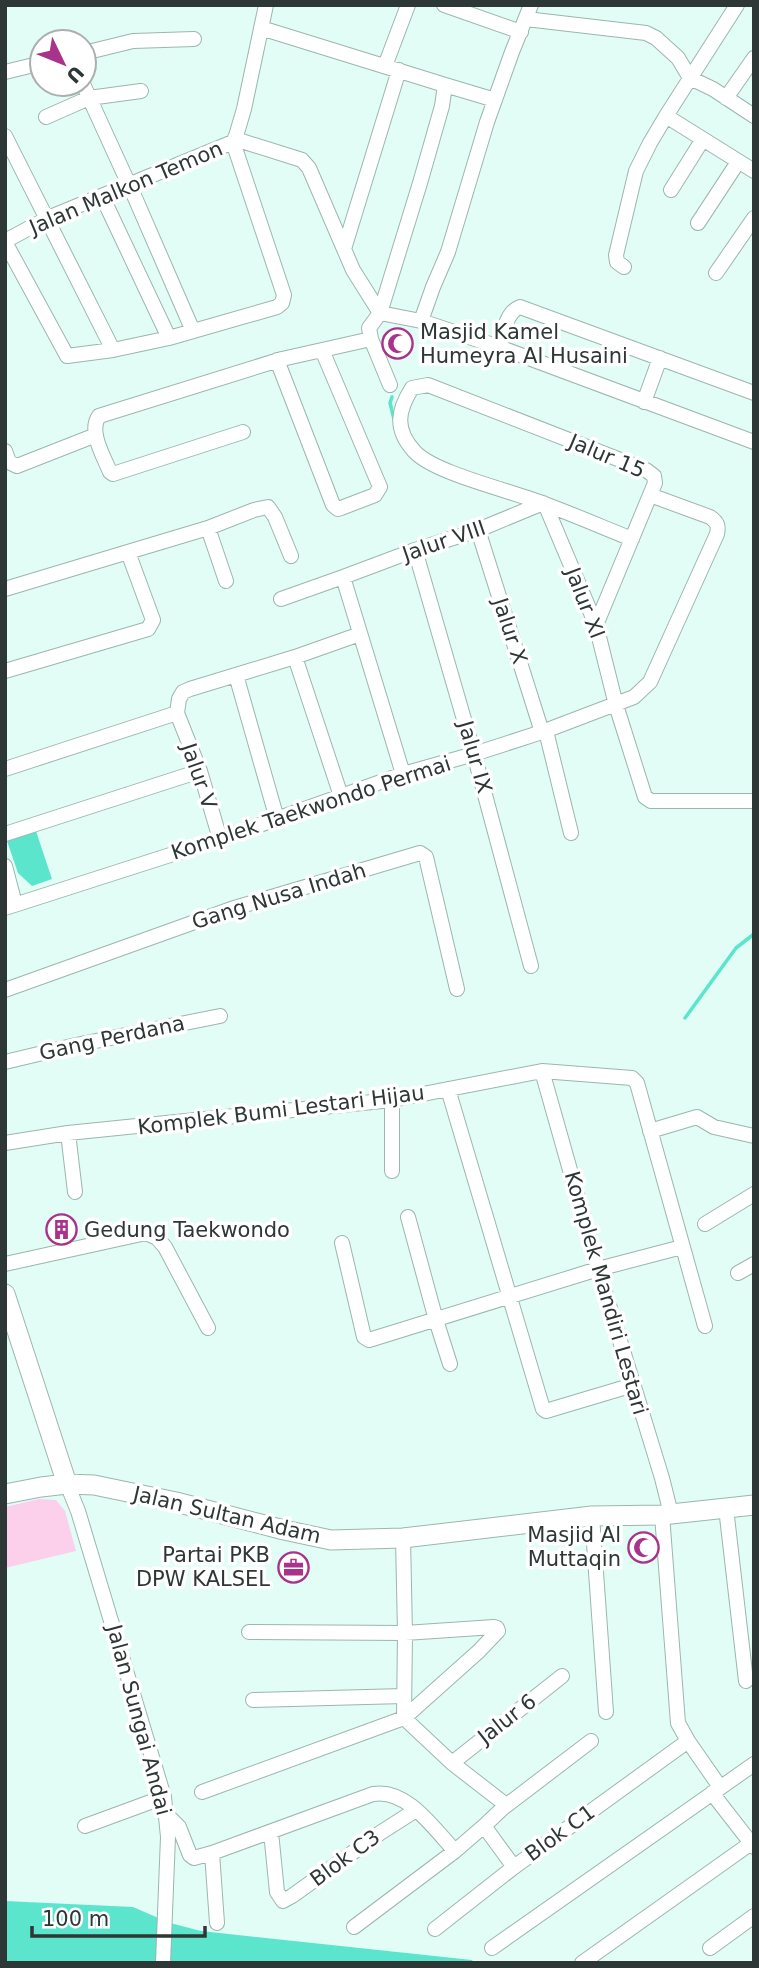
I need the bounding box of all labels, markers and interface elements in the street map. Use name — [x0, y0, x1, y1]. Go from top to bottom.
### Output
north arrow — [28, 28, 98, 98]
text: U — [62, 61, 89, 88]
street label: Jalan Malkon Temon — [24, 136, 226, 240]
place label: Masjid Kamel Humeyra Al Husaini — [420, 320, 628, 368]
mosque icon: Masjid Kamel Humeyra Al Husaini — [380, 327, 414, 361]
street label: Jalur 15 — [564, 428, 649, 483]
street label: Jalur VIII — [397, 516, 489, 567]
street label: Jalur XI — [560, 562, 609, 642]
street label: Jalur X — [487, 593, 532, 667]
street label: Jalur IX — [453, 716, 497, 796]
street label: Jalur V — [176, 738, 222, 813]
street label: Komplek Taekwondo Permai — [168, 751, 454, 865]
street label: Gang Nusa Indah — [189, 858, 369, 934]
street label: Gang Perdana — [37, 1011, 187, 1065]
street label: Komplek Bumi Lestari Hijau — [136, 1080, 426, 1140]
street label: Komplek Mandiri Lestari — [560, 1168, 652, 1418]
building icon: Gedung Taekwondo — [44, 1213, 78, 1247]
place label: Gedung Taekwondo — [84, 1218, 290, 1242]
street label: Jalan Sultan Adam — [129, 1481, 323, 1548]
place label: Masjid Al Muttaqin — [527, 1523, 621, 1571]
mosque icon: Masjid Al Muttaqin — [627, 1530, 661, 1564]
place label: Partai PKB DPW KALSEL — [136, 1543, 270, 1591]
office icon: Partai PKB DPW KALSEL — [276, 1550, 310, 1584]
street label: Jalan Sungai Andai — [102, 1620, 176, 1818]
street label: Jalur 6 — [472, 1689, 541, 1750]
street label: Blok C1 — [521, 1800, 599, 1866]
street label: Blok C3 — [306, 1825, 384, 1891]
scale bar — [32, 1895, 205, 1939]
text: 100 m — [42, 1907, 109, 1931]

